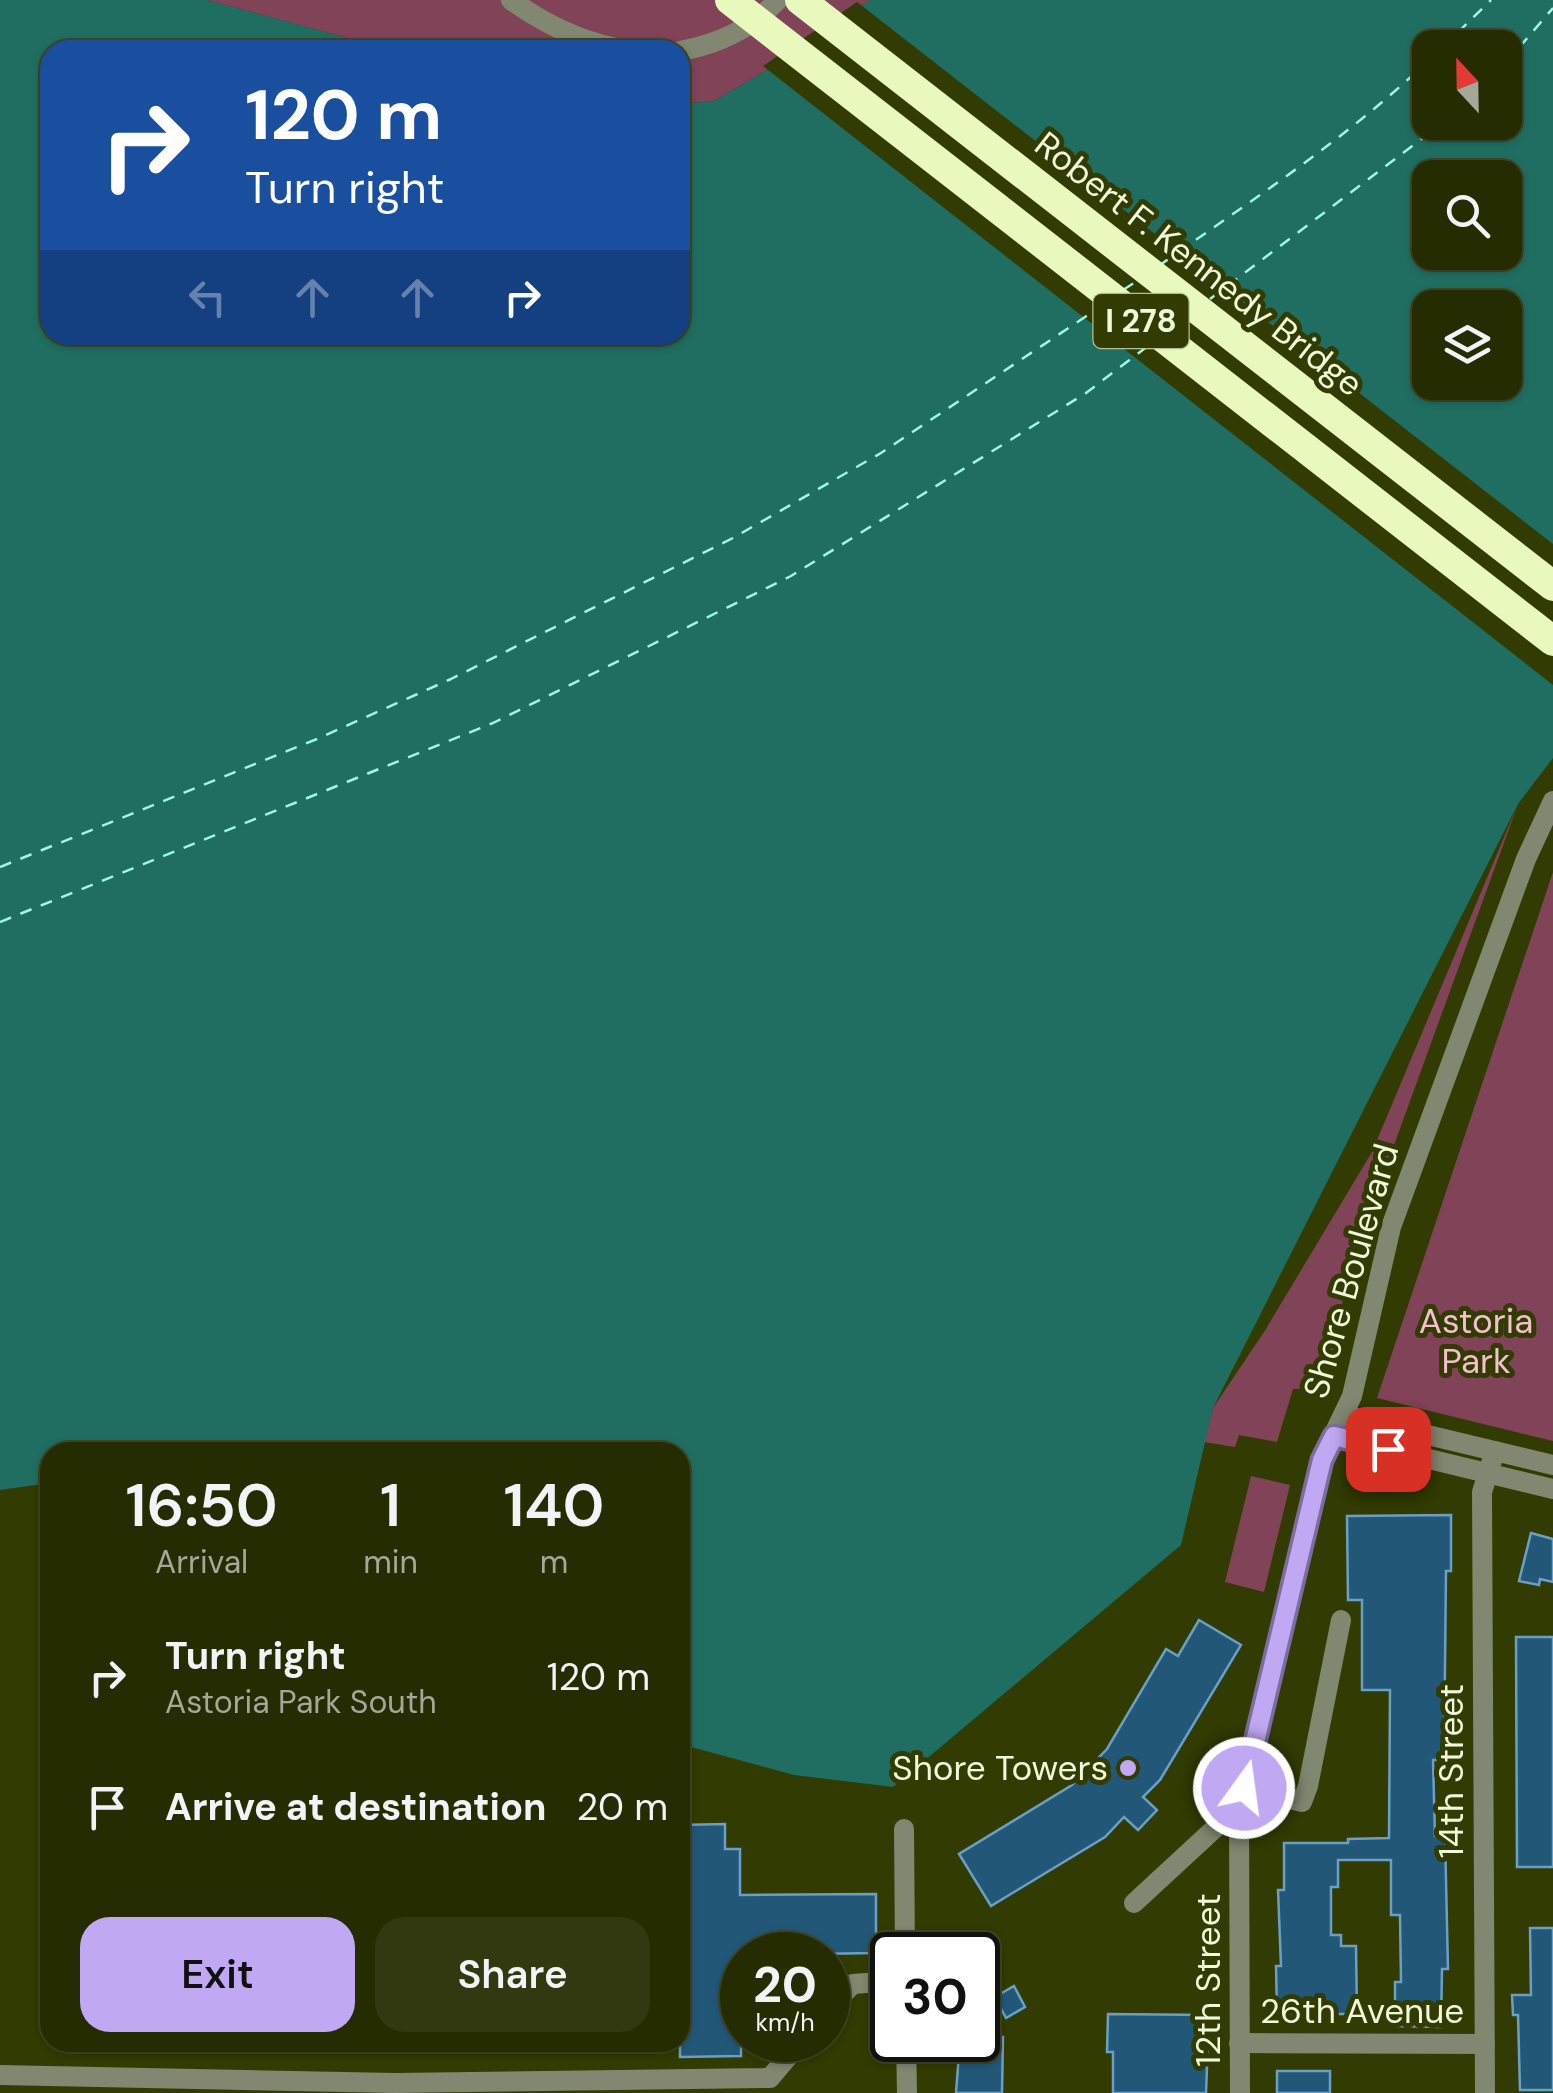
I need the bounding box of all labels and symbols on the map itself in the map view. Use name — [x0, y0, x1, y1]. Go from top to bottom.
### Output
north arrow — [1412, 30, 1522, 140]
street label: Robert F. Kennedy Bridge — [1026, 121, 1372, 407]
road number: I 278 — [1094, 294, 1188, 348]
street label: Shore Boulevard — [1293, 1139, 1409, 1403]
park label: Astoria Park — [1419, 1298, 1533, 1384]
pin — [1346, 1407, 1431, 1492]
street label: 14th Street — [1428, 1684, 1474, 1858]
position arrow — [1192, 1736, 1296, 1840]
place label: Shore Towers — [892, 1745, 1108, 1791]
marker: Shore Towers — [1117, 1757, 1139, 1779]
street label: 12th Street — [1185, 1893, 1231, 2067]
speed limit sign: 30 — [870, 1932, 1000, 2062]
street label: 26th Avenue — [1260, 1988, 1464, 2034]

